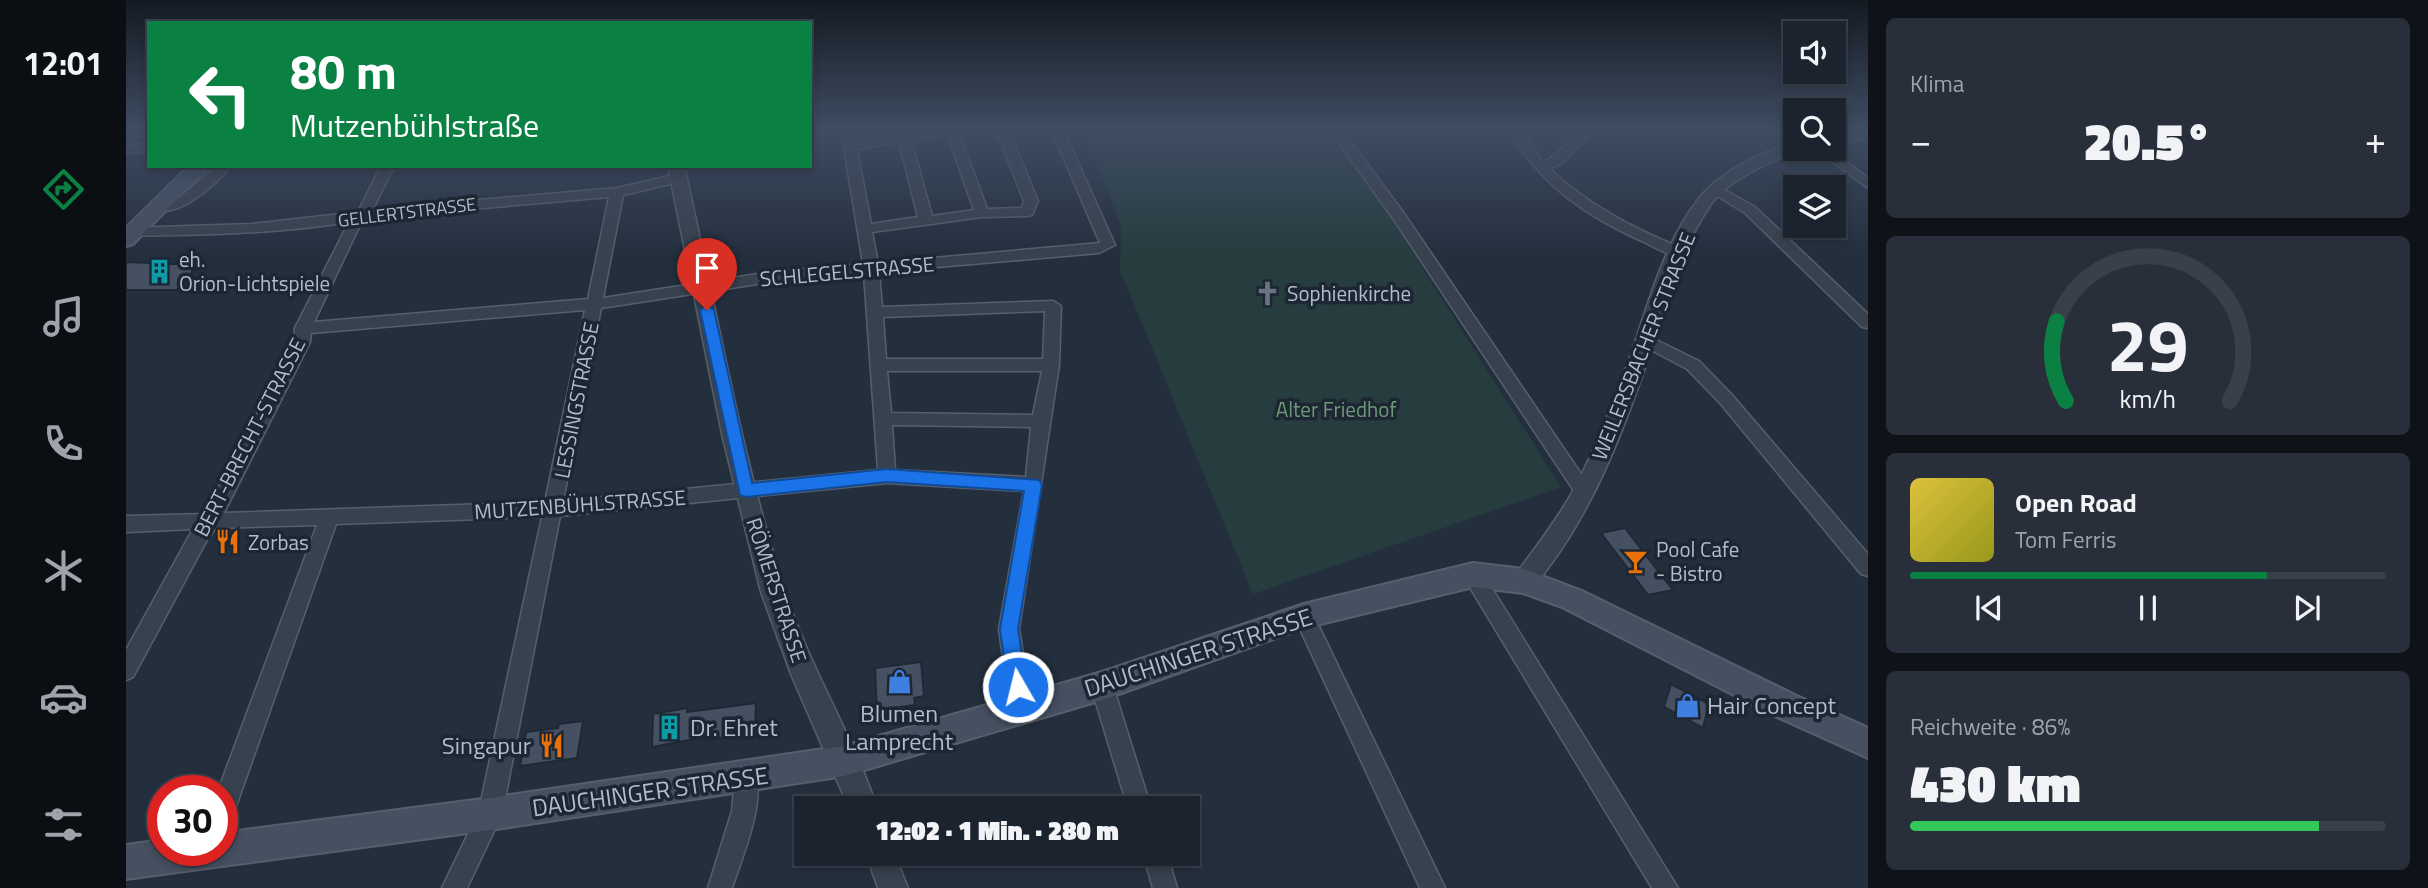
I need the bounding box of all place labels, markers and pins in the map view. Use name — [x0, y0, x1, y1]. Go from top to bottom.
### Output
pin — [677, 238, 737, 310]
place label: eh. Orion-Lichtspiele — [179, 243, 330, 299]
building icon: eh. Orion-Lichtspiele — [145, 257, 173, 285]
place label: Sophienkirche — [1287, 277, 1411, 309]
church icon: Sophienkirche — [1253, 279, 1281, 307]
place label: Zorbas — [248, 526, 309, 558]
restaurant icon: Zorbas — [214, 528, 242, 556]
place label: Pool Cafe - Bistro — [1656, 533, 1739, 589]
bar icon: Pool Cafe - Bistro — [1622, 547, 1650, 575]
shop icon: Blumen Lamprecht — [885, 668, 913, 696]
place label: Hair Concept — [1707, 687, 1836, 723]
shop icon: Hair Concept — [1673, 691, 1701, 719]
place label: Blumen Lamprecht — [845, 695, 954, 759]
place label: Dr. Ehret — [690, 709, 778, 745]
building icon: Dr. Ehret — [656, 713, 684, 741]
place label: Singapur — [442, 727, 531, 763]
restaurant icon: Singapur — [537, 731, 565, 759]

